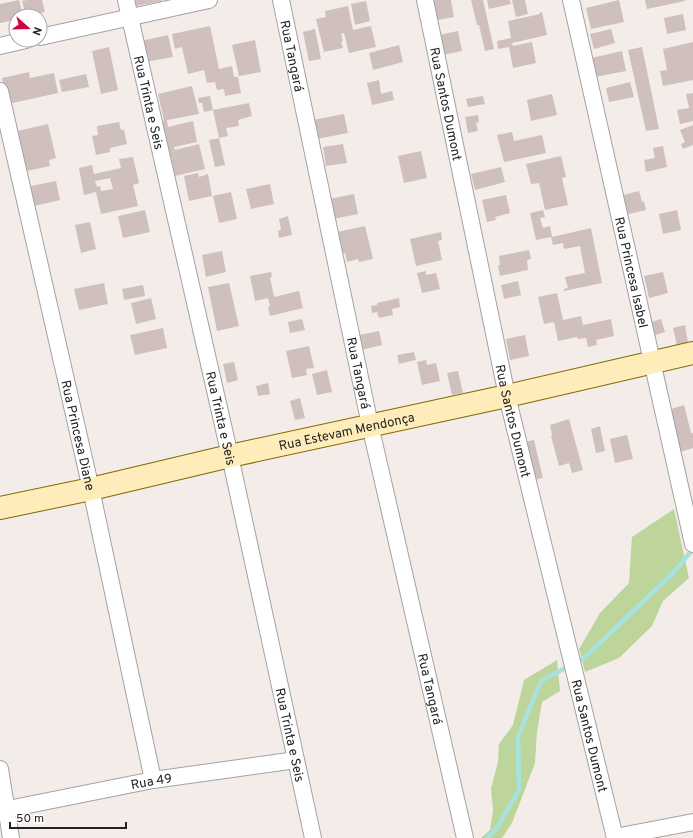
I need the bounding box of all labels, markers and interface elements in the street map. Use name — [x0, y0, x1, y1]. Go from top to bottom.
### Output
north arrow — [8, 8, 48, 48]
street label: Rua Tangará — [275, 19, 306, 94]
text: N — [29, 25, 44, 37]
street label: Rua Santos Dumont — [425, 46, 464, 162]
street label: Rua Trinta e Seis — [129, 54, 166, 151]
street label: Rua Princesa Isabel — [610, 216, 650, 330]
street label: Rua Tangará — [342, 336, 372, 411]
street label: Rua Santos Dumont — [491, 363, 533, 479]
street label: Rua Trinta e Seis — [201, 370, 238, 467]
street label: Rua Princesa Diane — [56, 379, 97, 492]
street label: Rua Estevam Mendonça — [277, 410, 416, 455]
street label: Rua Tangará — [413, 652, 445, 727]
street label: Rua Santos Dumont — [567, 678, 610, 794]
street label: Rua Trinta e Seis — [271, 687, 307, 784]
street label: Rua 49 — [130, 771, 173, 794]
scale bar — [10, 804, 126, 830]
text: 50 m — [16, 811, 44, 827]

